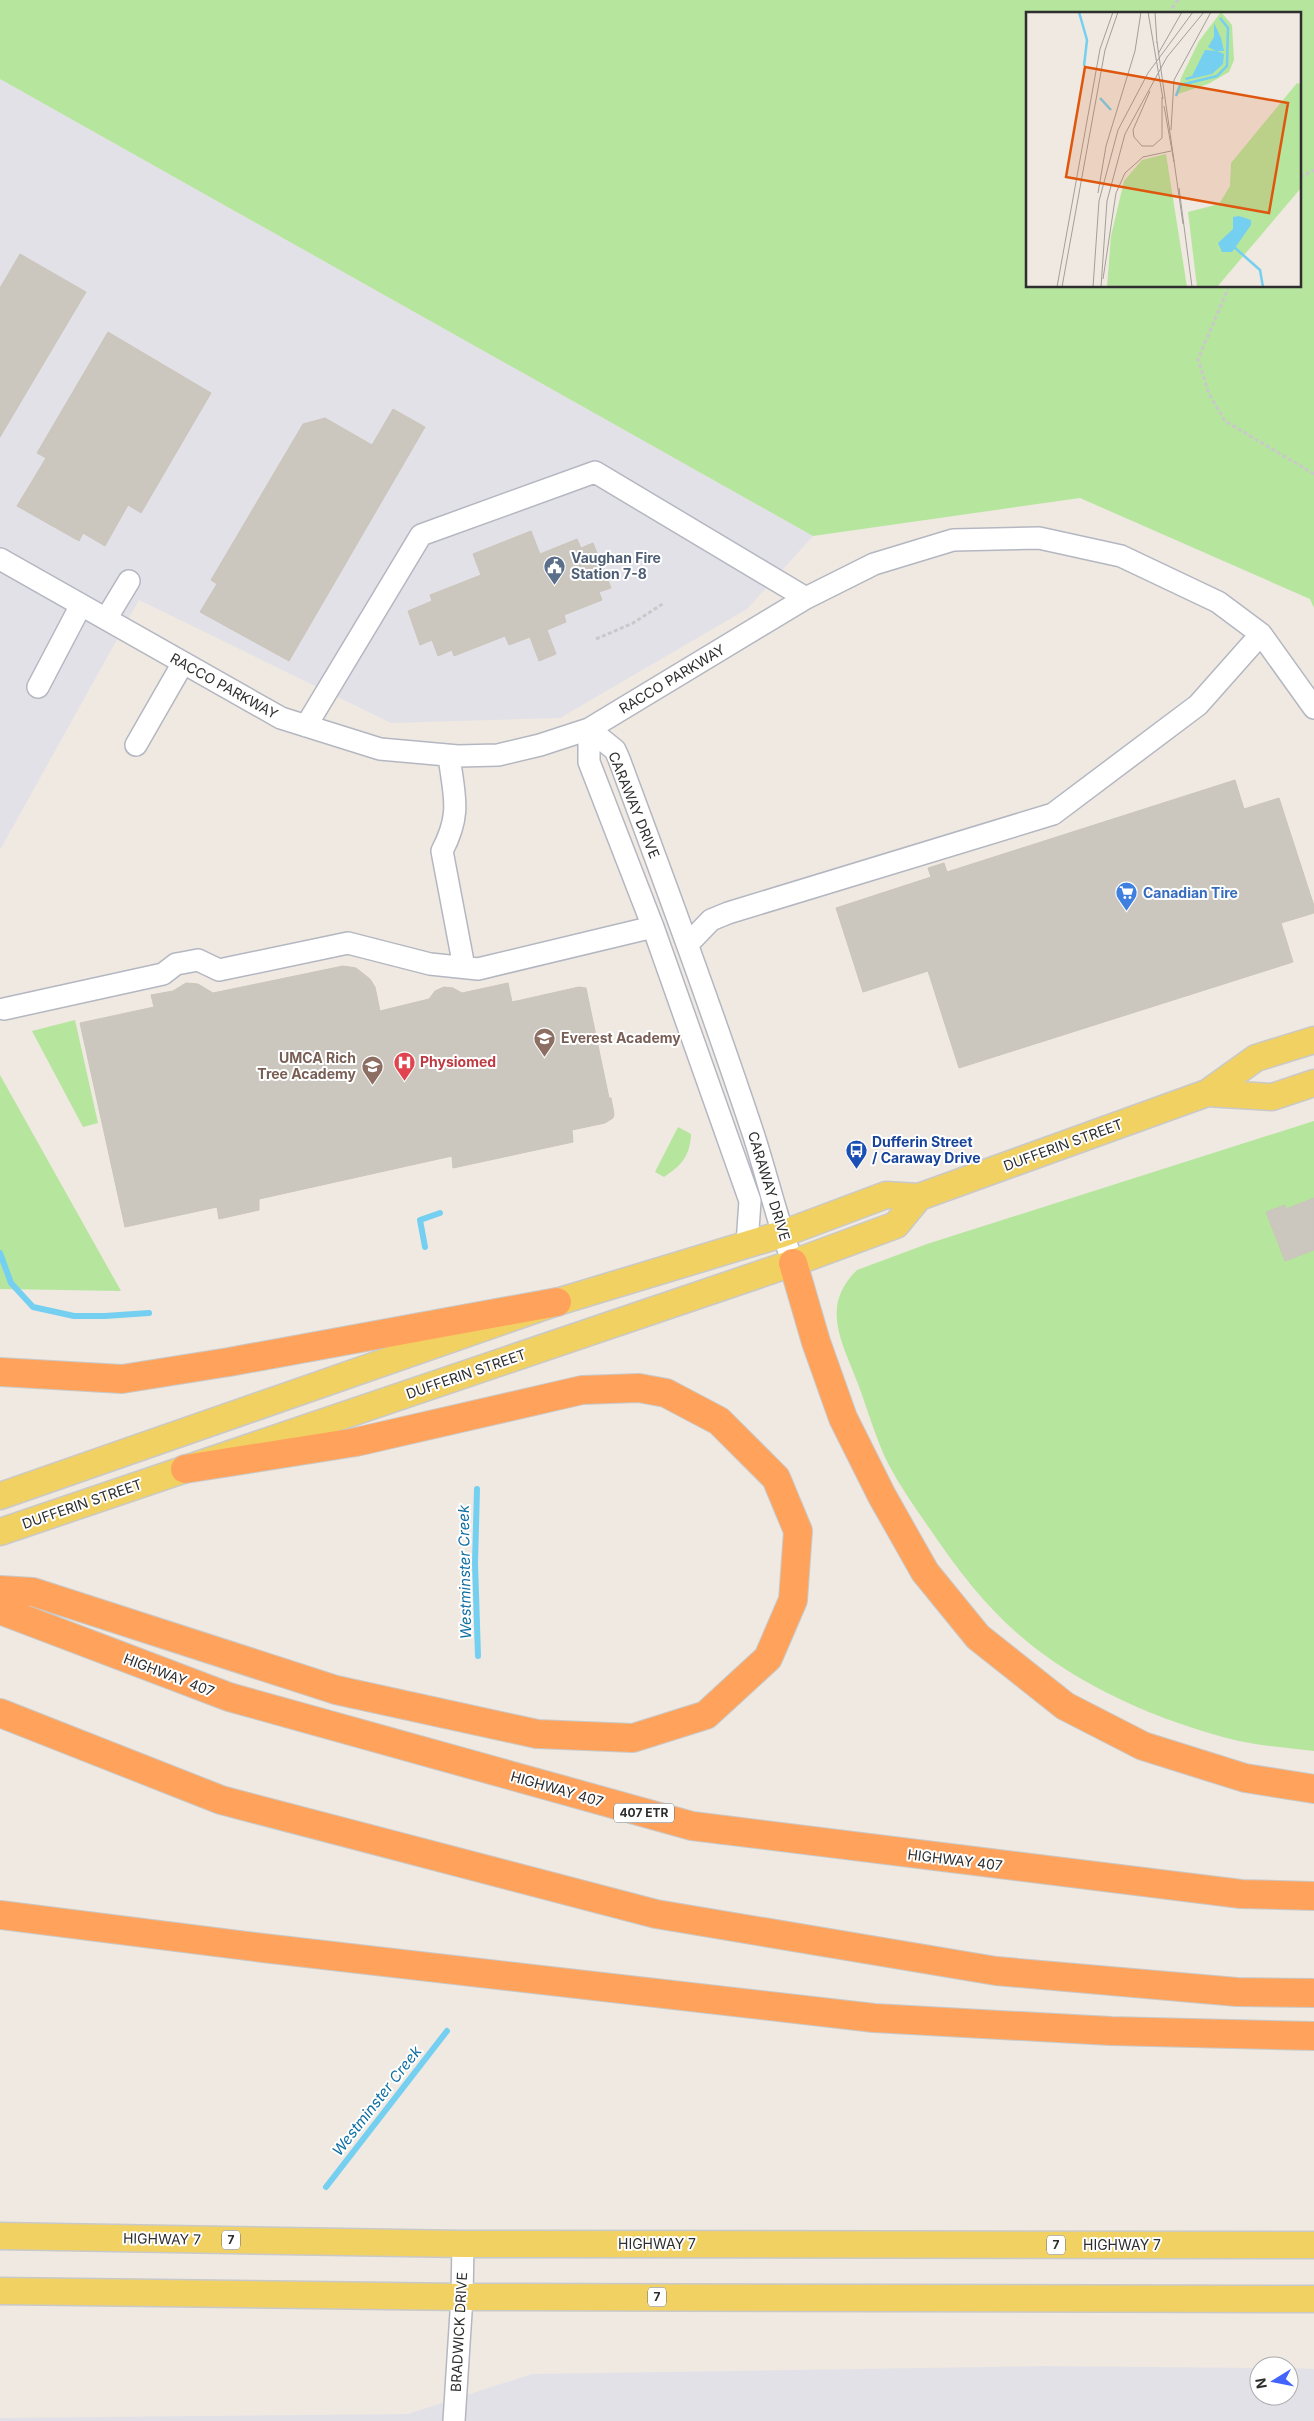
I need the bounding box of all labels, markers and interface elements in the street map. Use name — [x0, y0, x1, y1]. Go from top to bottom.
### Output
inset map — [1026, 12, 1302, 288]
place label: Vaughan Fire Station 7-8 — [571, 549, 661, 582]
public building icon: Vaughan Fire Station 7-8 — [543, 554, 567, 585]
street label: RACCO PARKWAY — [616, 640, 728, 717]
street label: RACCO PARKWAY — [167, 649, 281, 722]
street label: CARAWAY DRIVE — [605, 749, 664, 861]
supermarket icon: Canadian Tire — [1115, 881, 1139, 912]
place label: Canadian Tire — [1143, 884, 1238, 901]
school or university icon: Everest Academy — [533, 1026, 557, 1057]
place label: Everest Academy — [561, 1029, 681, 1046]
place label: UMCA Rich Tree Academy — [257, 1049, 357, 1082]
hospital icon: Physiomed — [392, 1050, 416, 1081]
place label: Physiomed — [420, 1053, 496, 1070]
school or university icon: UMCA Rich Tree Academy — [360, 1054, 384, 1085]
street label: DUFFERIN STREET — [1001, 1115, 1125, 1174]
street label: CARAWAY DRIVE — [745, 1129, 794, 1243]
place label: Dufferin Street / Caraway Drive — [872, 1133, 981, 1166]
bus stop icon: Dufferin Street / Caraway Drive — [844, 1138, 868, 1169]
street label: DUFFERIN STREET — [404, 1345, 528, 1402]
street label: DUFFERIN STREET — [20, 1475, 144, 1532]
water label: Westminster Creek — [454, 1504, 475, 1639]
street label: HIGHWAY 407 — [122, 1649, 217, 1700]
street label: HIGHWAY 407 — [509, 1767, 606, 1810]
road number: 407 ETR — [614, 1804, 674, 1822]
street label: HIGHWAY 407 — [907, 1845, 1004, 1874]
water label: Westminster Creek — [328, 2041, 426, 2159]
street label: HIGHWAY 7 — [123, 2229, 201, 2248]
road number: 7 — [222, 2230, 240, 2250]
street label: HIGHWAY 7 — [618, 2235, 696, 2252]
road number: 7 — [1047, 2236, 1065, 2254]
street label: HIGHWAY 7 — [1083, 2236, 1161, 2253]
street label: BRADWICK DRIVE — [447, 2272, 470, 2392]
road number: 7 — [648, 2288, 666, 2306]
north arrow — [1249, 2356, 1299, 2406]
text: N — [1251, 2377, 1270, 2390]

